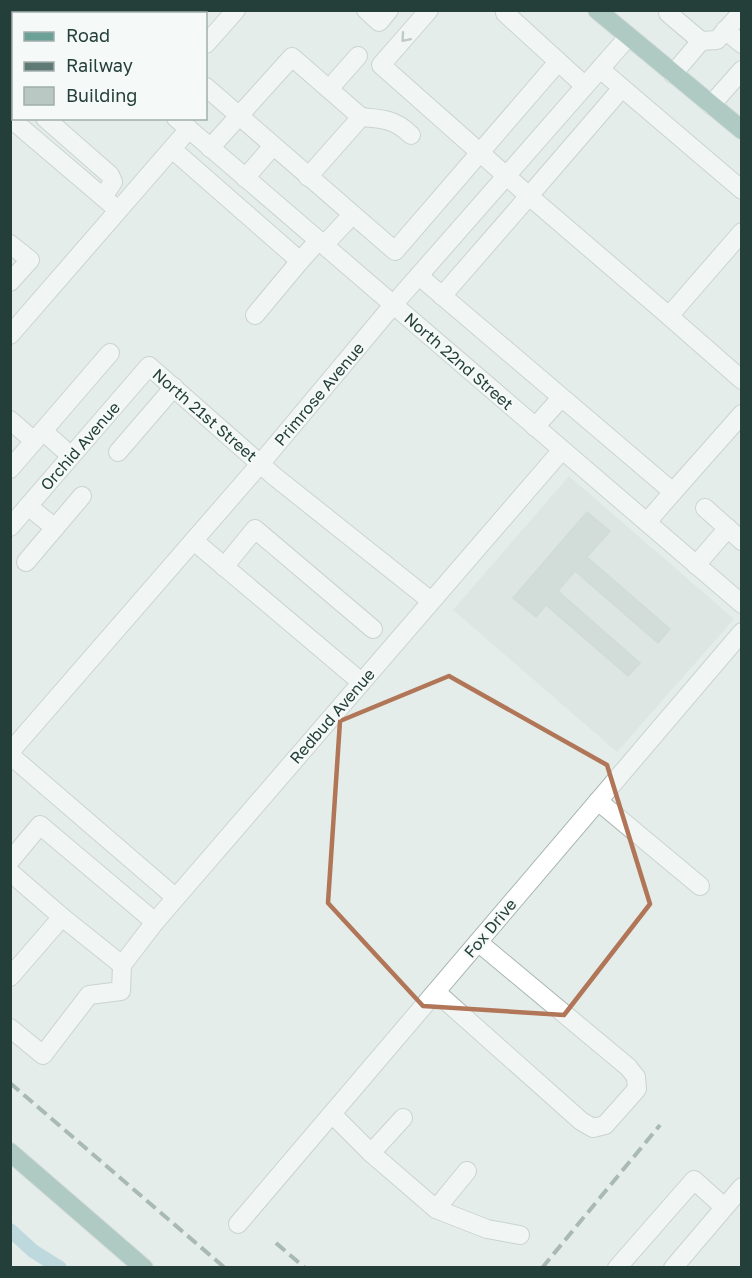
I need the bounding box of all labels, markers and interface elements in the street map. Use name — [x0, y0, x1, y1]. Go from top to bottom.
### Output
legend — [12, 12, 207, 120]
text: Road — [66, 24, 110, 46]
one-way arrow — [401, 31, 412, 42]
text: Railway — [66, 54, 133, 76]
text: Building — [66, 84, 137, 106]
street label: North 22nd Street — [400, 308, 518, 414]
street label: Primrose Avenue — [270, 338, 368, 450]
street label: North 21st Street — [149, 364, 261, 466]
street label: Orchid Avenue — [36, 398, 124, 494]
street label: Redbud Avenue — [285, 664, 379, 768]
street label: Fox Drive — [459, 894, 521, 962]

